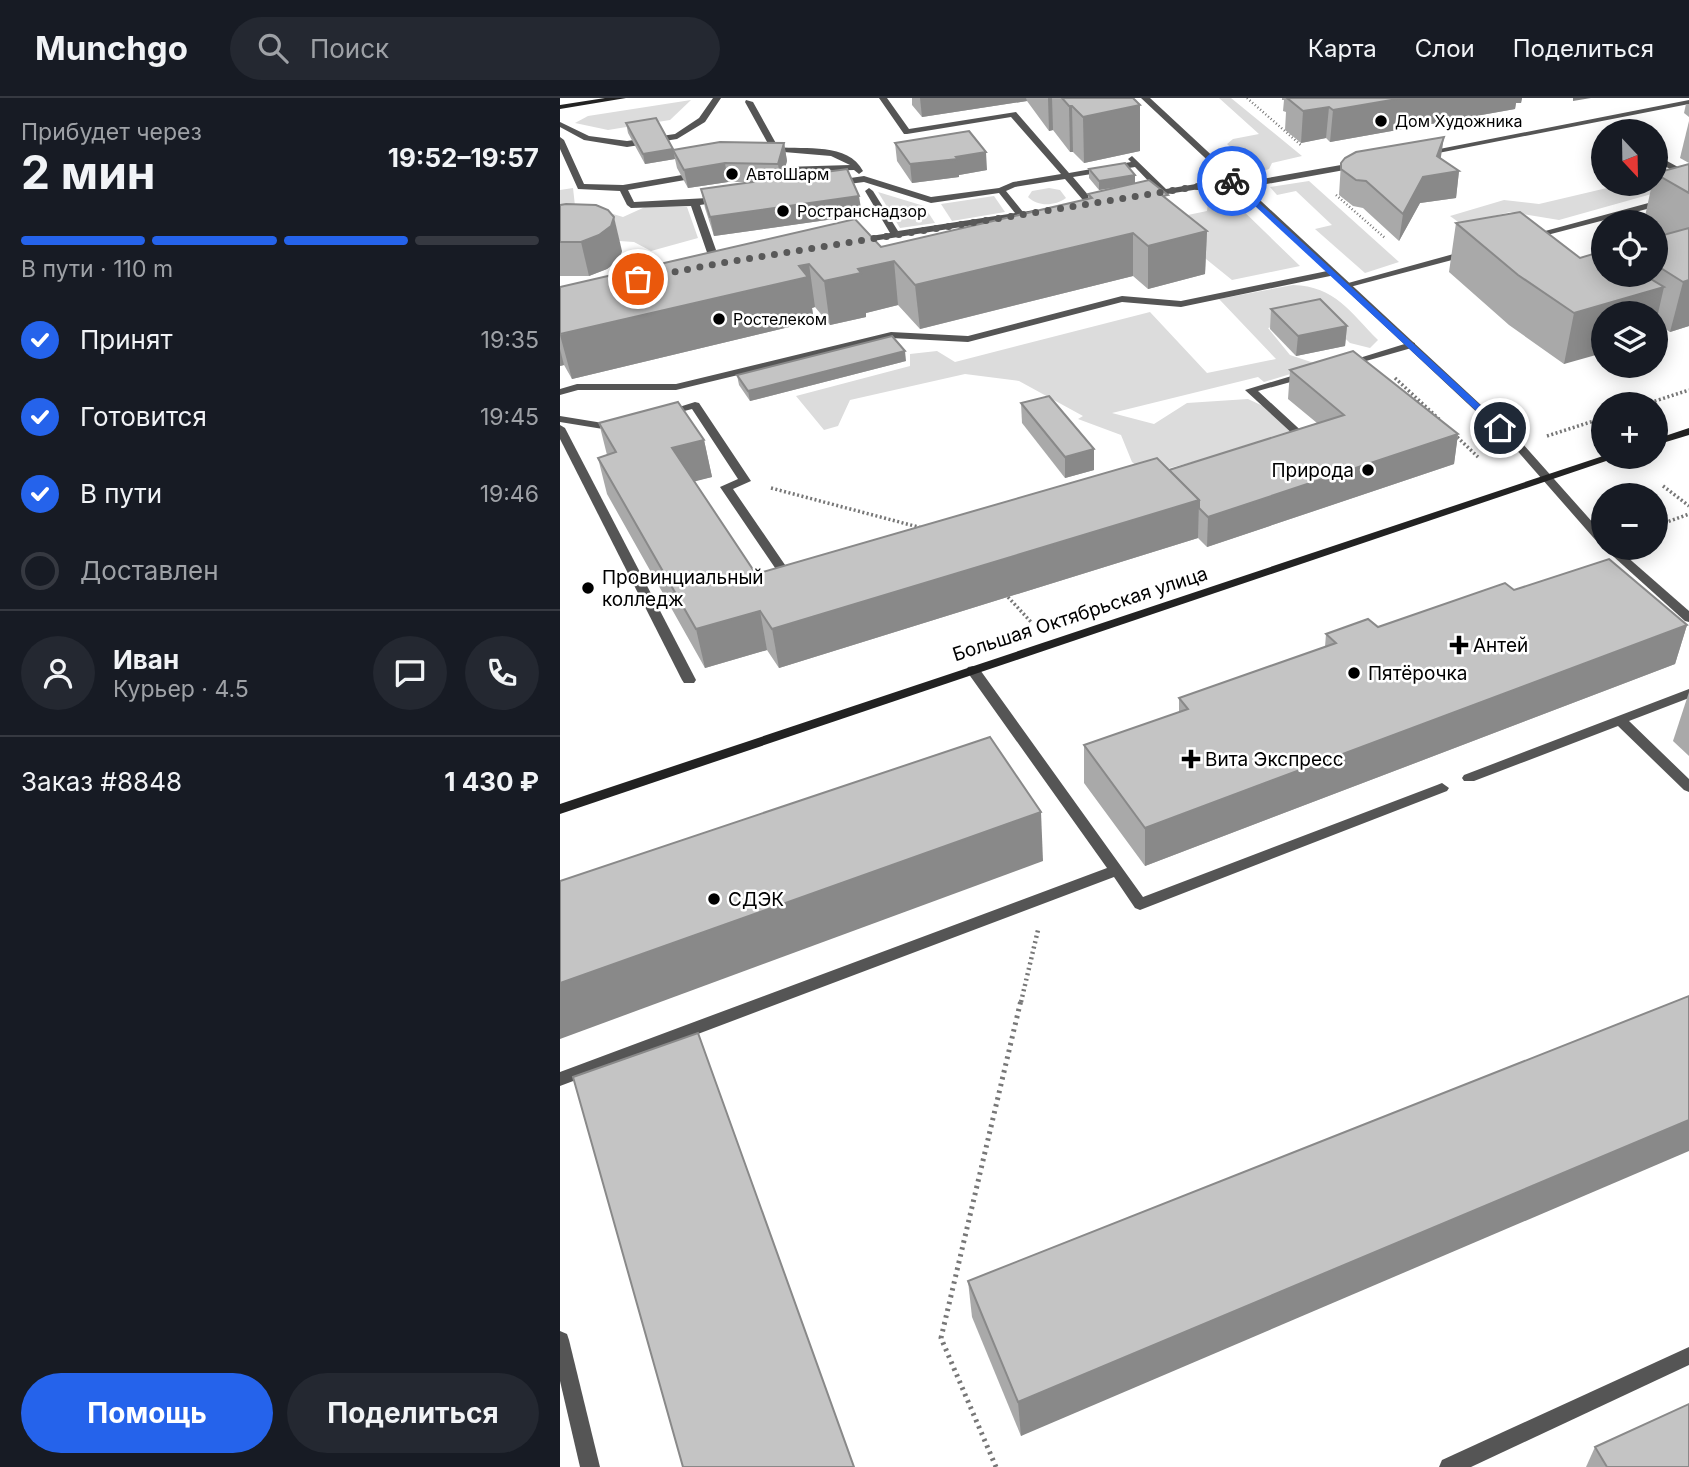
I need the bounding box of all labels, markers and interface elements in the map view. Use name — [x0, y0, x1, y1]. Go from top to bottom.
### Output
search box — [230, 17, 720, 80]
text: Munchgo — [35, 28, 188, 68]
icon: search — [254, 29, 292, 67]
text: Поиск — [310, 33, 389, 64]
text: Карта — [1308, 34, 1377, 63]
text: Слои — [1415, 34, 1475, 63]
text: Поделиться — [1513, 34, 1654, 63]
place label: Дом Художника — [1395, 111, 1523, 131]
marker: Дом Художника — [1373, 113, 1389, 129]
text: Прибудет через — [21, 118, 202, 146]
north arrow — [1591, 119, 1668, 196]
map controls — [1591, 119, 1668, 560]
text: 19:52–19:57 — [388, 142, 539, 173]
text: 2 мин — [21, 144, 156, 200]
courier — [1197, 146, 1267, 216]
icon: bike — [1213, 162, 1251, 200]
place label: АвтоШарм — [746, 164, 829, 184]
marker: АвтоШарм — [724, 166, 740, 182]
place label: Ространснадзор — [797, 201, 927, 221]
marker: Ространснадзор — [775, 203, 791, 219]
button: locate — [1591, 210, 1668, 287]
pin — [608, 249, 668, 309]
text: В пути · 110 m — [21, 255, 173, 283]
icon: bag — [619, 260, 657, 298]
button: layers — [1591, 301, 1668, 378]
place label: Ростелеком — [733, 309, 827, 329]
marker: Ростелеком — [711, 311, 727, 327]
icon: check — [21, 321, 59, 359]
text: Принят — [80, 324, 173, 355]
text: 19:35 — [481, 326, 539, 354]
button: + — [1591, 392, 1668, 469]
icon: check — [21, 398, 59, 436]
pin — [1470, 398, 1530, 458]
text: Готовится — [80, 401, 207, 432]
text: 19:45 — [480, 403, 539, 431]
icon: home — [1481, 409, 1519, 447]
place label: Природа — [1271, 459, 1354, 482]
marker: Природа — [1360, 462, 1376, 478]
icon: check — [21, 475, 59, 513]
text: В пути — [80, 478, 162, 509]
text: 19:46 — [480, 480, 539, 508]
button: − — [1591, 483, 1668, 560]
text: Доставлен — [80, 555, 219, 586]
street label: Большая Октябрьская улица — [950, 562, 1210, 666]
place label: Провинциальный колледж — [602, 566, 764, 611]
marker: Провинциальный колледж — [580, 580, 596, 596]
place label: Антей — [1473, 634, 1528, 657]
button: person — [21, 636, 95, 710]
button: chat — [373, 636, 447, 710]
button: phone — [465, 636, 539, 710]
marker: Антей — [1451, 637, 1467, 653]
text: Иван — [113, 644, 179, 675]
place label: Пятёрочка — [1368, 662, 1467, 685]
marker: Пятёрочка — [1346, 665, 1362, 681]
text: Курьер · 4.5 — [113, 675, 249, 703]
place label: Вита Экспресс — [1205, 748, 1344, 771]
marker: Вита Экспресс — [1183, 751, 1199, 767]
text: Заказ #8848 — [21, 766, 182, 797]
text: 1 430 ₽ — [444, 766, 539, 797]
place label: СДЭК — [728, 888, 784, 911]
marker: СДЭК — [706, 891, 722, 907]
button: Помощь — [21, 1373, 273, 1453]
button: Поделиться — [287, 1373, 539, 1453]

